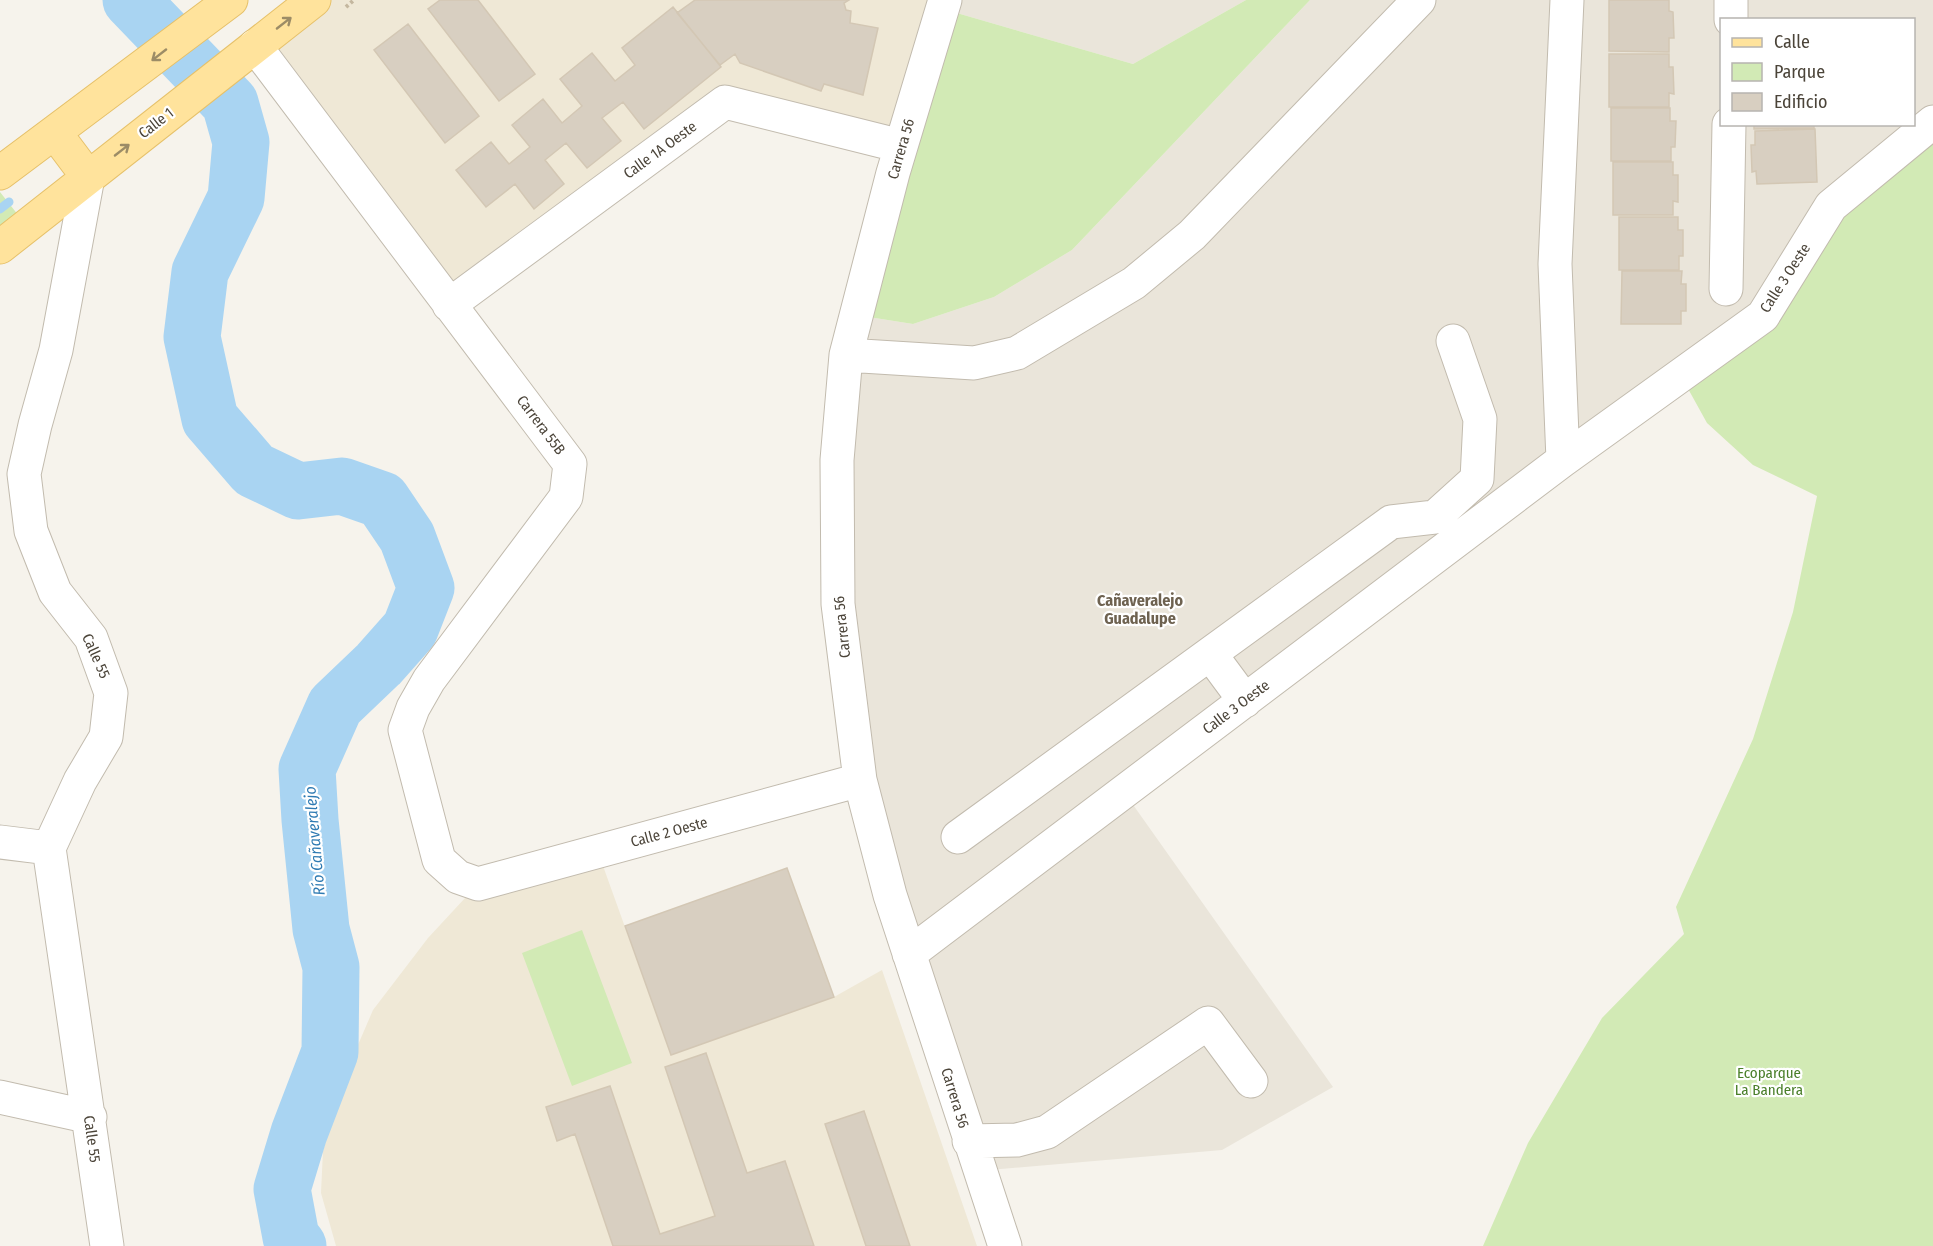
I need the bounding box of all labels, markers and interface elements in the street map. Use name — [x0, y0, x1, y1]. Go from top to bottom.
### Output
one-way arrow — [276, 16, 292, 29]
legend — [1720, 18, 1915, 126]
text: Calle — [1774, 31, 1810, 53]
one-way arrow — [151, 48, 167, 61]
text: Parque — [1774, 61, 1825, 83]
text: Edificio — [1774, 91, 1827, 113]
street label: Calle 1 — [135, 104, 177, 142]
street label: Calle 1A Oeste — [620, 117, 700, 183]
street label: Carrera 56 — [884, 117, 918, 181]
one-way arrow — [114, 144, 130, 157]
street label: Calle 3 Oeste — [1756, 240, 1814, 316]
street label: Carrera 55B — [513, 392, 569, 458]
district label: Cañaveralejo Guadalupe — [1097, 591, 1183, 628]
street label: Carrera 56 — [830, 595, 854, 659]
street label: Calle 55 — [78, 631, 114, 681]
street label: Calle 3 Oeste — [1199, 676, 1273, 738]
water label: Río Cañaveralejo — [300, 786, 329, 896]
street label: Calle 2 Oeste — [629, 813, 709, 851]
park label: Ecoparque La Bandera — [1735, 1064, 1803, 1099]
street label: Carrera 56 — [937, 1066, 973, 1130]
street label: Calle 55 — [80, 1114, 104, 1164]

